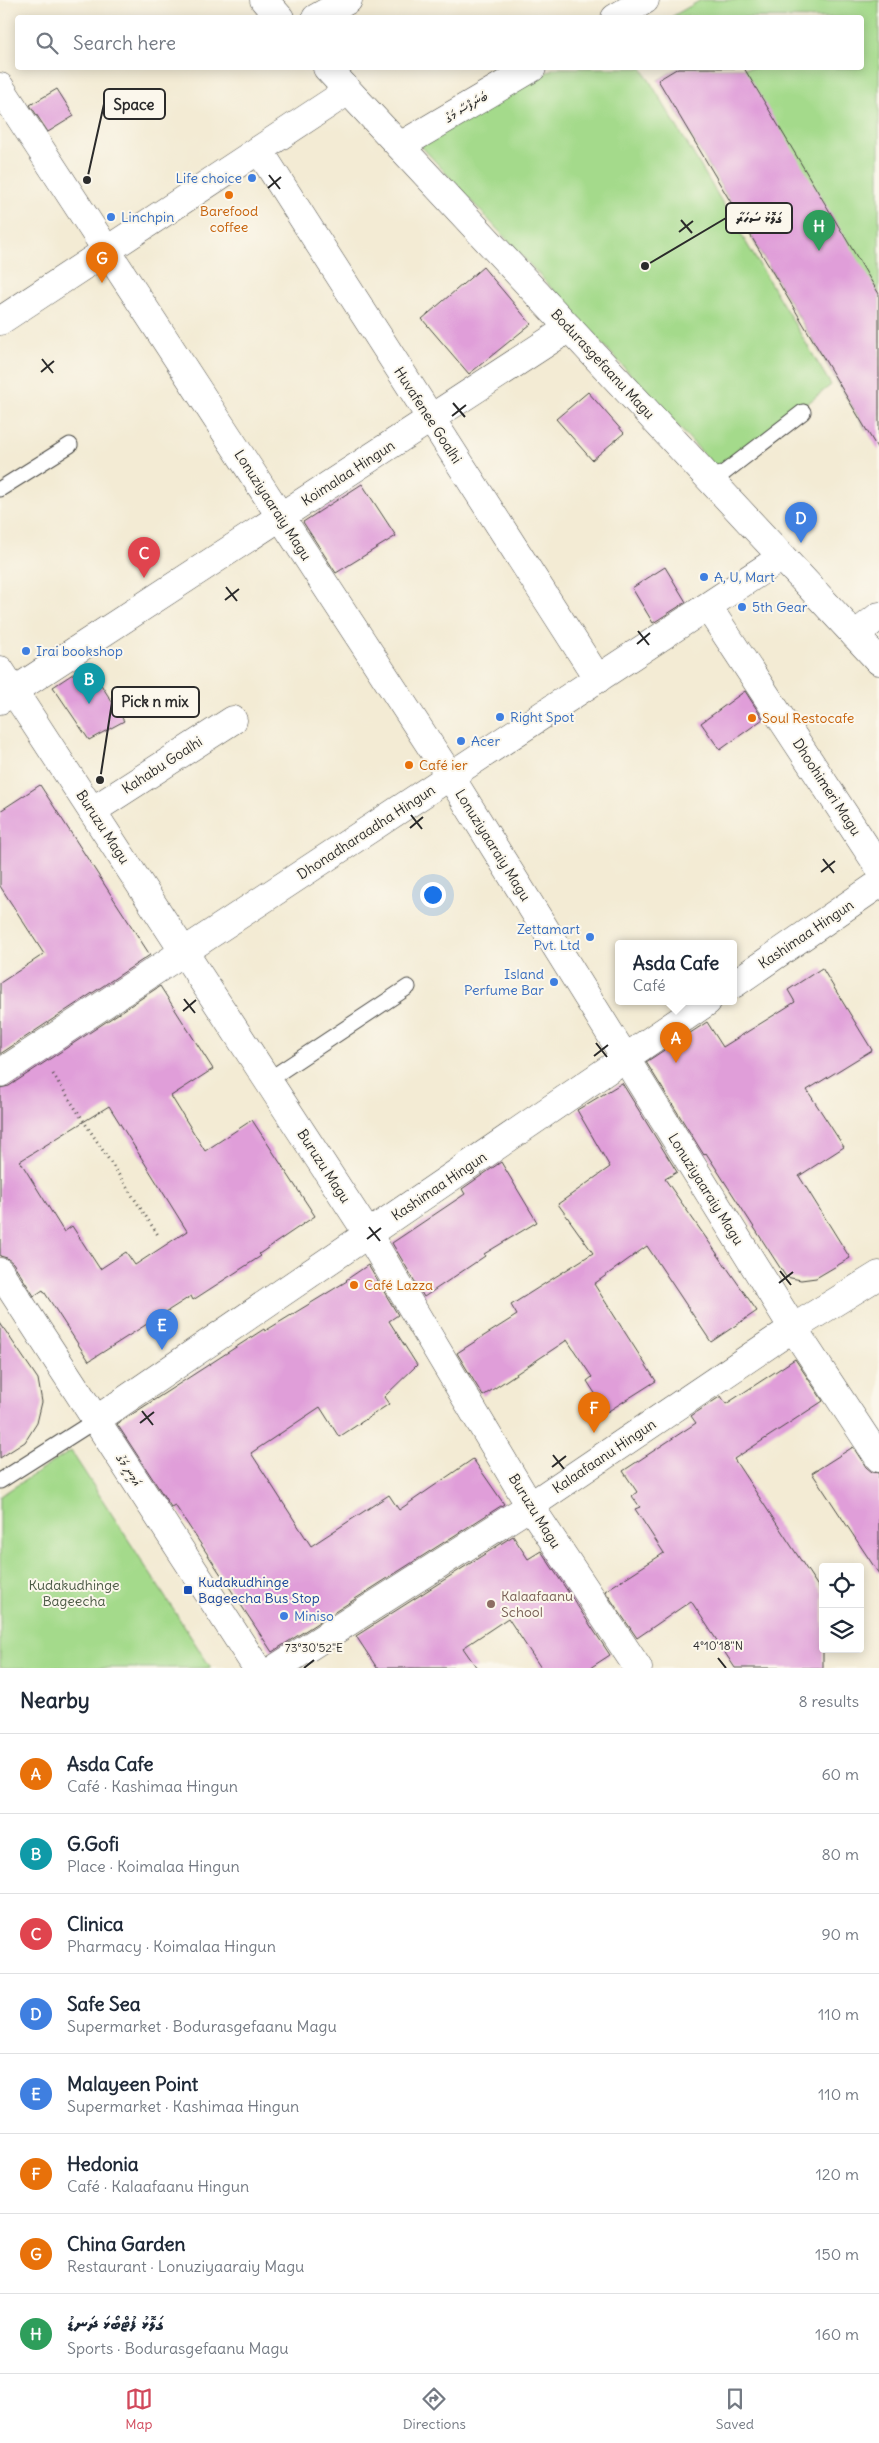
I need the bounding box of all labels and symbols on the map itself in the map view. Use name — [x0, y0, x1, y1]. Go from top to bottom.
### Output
street label: ބަނަފްސާ މަގު — [440, 87, 491, 128]
callout: Space — [104, 89, 165, 119]
text: Space — [114, 95, 154, 115]
place label: Life choice — [176, 169, 242, 187]
marker: Life choice — [246, 172, 258, 184]
marker: Barefood coffee — [223, 189, 235, 201]
place label: Barefood coffee — [200, 202, 258, 236]
callout: ގަލޮޅު ސަހަރާ — [726, 203, 792, 233]
place label: Linchpin — [121, 208, 174, 226]
text: ގަލޮޅު ސަހަރާ — [735, 208, 783, 227]
pin: H — [803, 210, 835, 251]
marker: Linchpin — [105, 211, 117, 223]
pin: G — [86, 242, 118, 283]
street label: Bodurasgefaanu Magu — [547, 305, 659, 423]
street label: Huvafenee Goalhi — [390, 363, 466, 467]
street label: Koimalaa Hingun — [298, 436, 398, 510]
street label: Lonuziyaaraiy Magu — [230, 446, 316, 564]
pin: D — [785, 502, 817, 543]
pin: C — [128, 537, 160, 578]
place label: A, U, Mart — [714, 568, 775, 586]
marker: A, U, Mart — [698, 571, 710, 583]
place label: 5th Gear — [752, 598, 808, 616]
marker: 5th Gear — [736, 601, 748, 613]
place label: Irai bookshop — [36, 642, 123, 660]
marker: Irai bookshop — [20, 645, 32, 657]
pin: B — [73, 663, 105, 704]
callout: Pick n mix — [112, 687, 199, 717]
text: Pick n mix — [121, 692, 189, 711]
place label: Right Spot — [510, 708, 574, 726]
place label: Soul Restocafe — [762, 709, 854, 727]
marker: Right Spot — [494, 711, 506, 723]
marker: Soul Restocafe — [746, 712, 758, 724]
street label: Kahabu Goalhi — [118, 732, 206, 798]
place label: Acer — [471, 732, 500, 750]
marker: Acer — [455, 735, 467, 747]
street label: Dhoohimeri Magu — [789, 735, 865, 839]
place label: Café ier — [419, 756, 468, 774]
marker: Café ier — [403, 759, 415, 771]
street label: Dhonadharaadha Hingun — [294, 781, 438, 883]
street label: Lonuziyaaraiy Magu — [451, 786, 535, 904]
street label: Buruzu Magu — [72, 787, 134, 867]
your location — [420, 882, 446, 908]
street label: Kashimaa Hingun — [755, 895, 857, 973]
place label: Zettamart Pvt. Ltd — [517, 920, 580, 954]
marker: Zettamart Pvt. Ltd — [584, 931, 596, 943]
place label: Island Perfume Bar — [464, 965, 544, 999]
marker: Island Perfume Bar — [548, 976, 560, 988]
pin: A — [660, 1022, 692, 1063]
street label: Buruzu Magu — [293, 1126, 355, 1206]
street label: Lonuziyaaraiy Magu — [664, 1130, 748, 1248]
street label: Kashimaa Hingun — [388, 1147, 490, 1225]
place label: Café Lazza — [364, 1276, 433, 1294]
marker: Café Lazza — [348, 1279, 360, 1291]
pin: E — [146, 1309, 178, 1350]
pin: F — [578, 1392, 610, 1433]
street label: Kalaafaanu Hingun — [549, 1415, 659, 1497]
street label: އަމީނީ މަގު — [110, 1449, 146, 1491]
street label: Buruzu Magu — [505, 1470, 565, 1552]
place label: Kudakudhinge Bageecha Bus Stop — [198, 1573, 320, 1607]
park label: Kudakudhinge Bageecha — [28, 1576, 120, 1610]
marker: Kudakudhinge Bageecha Bus Stop — [182, 1584, 194, 1596]
place label: Kalaafaanu School — [501, 1587, 573, 1621]
marker: Kalaafaanu School — [485, 1598, 497, 1610]
place label: Miniso — [294, 1607, 334, 1625]
marker: Miniso — [278, 1610, 290, 1622]
text: 4°10'18"N — [693, 1638, 743, 1653]
text: 73°30'52"E — [285, 1640, 343, 1655]

